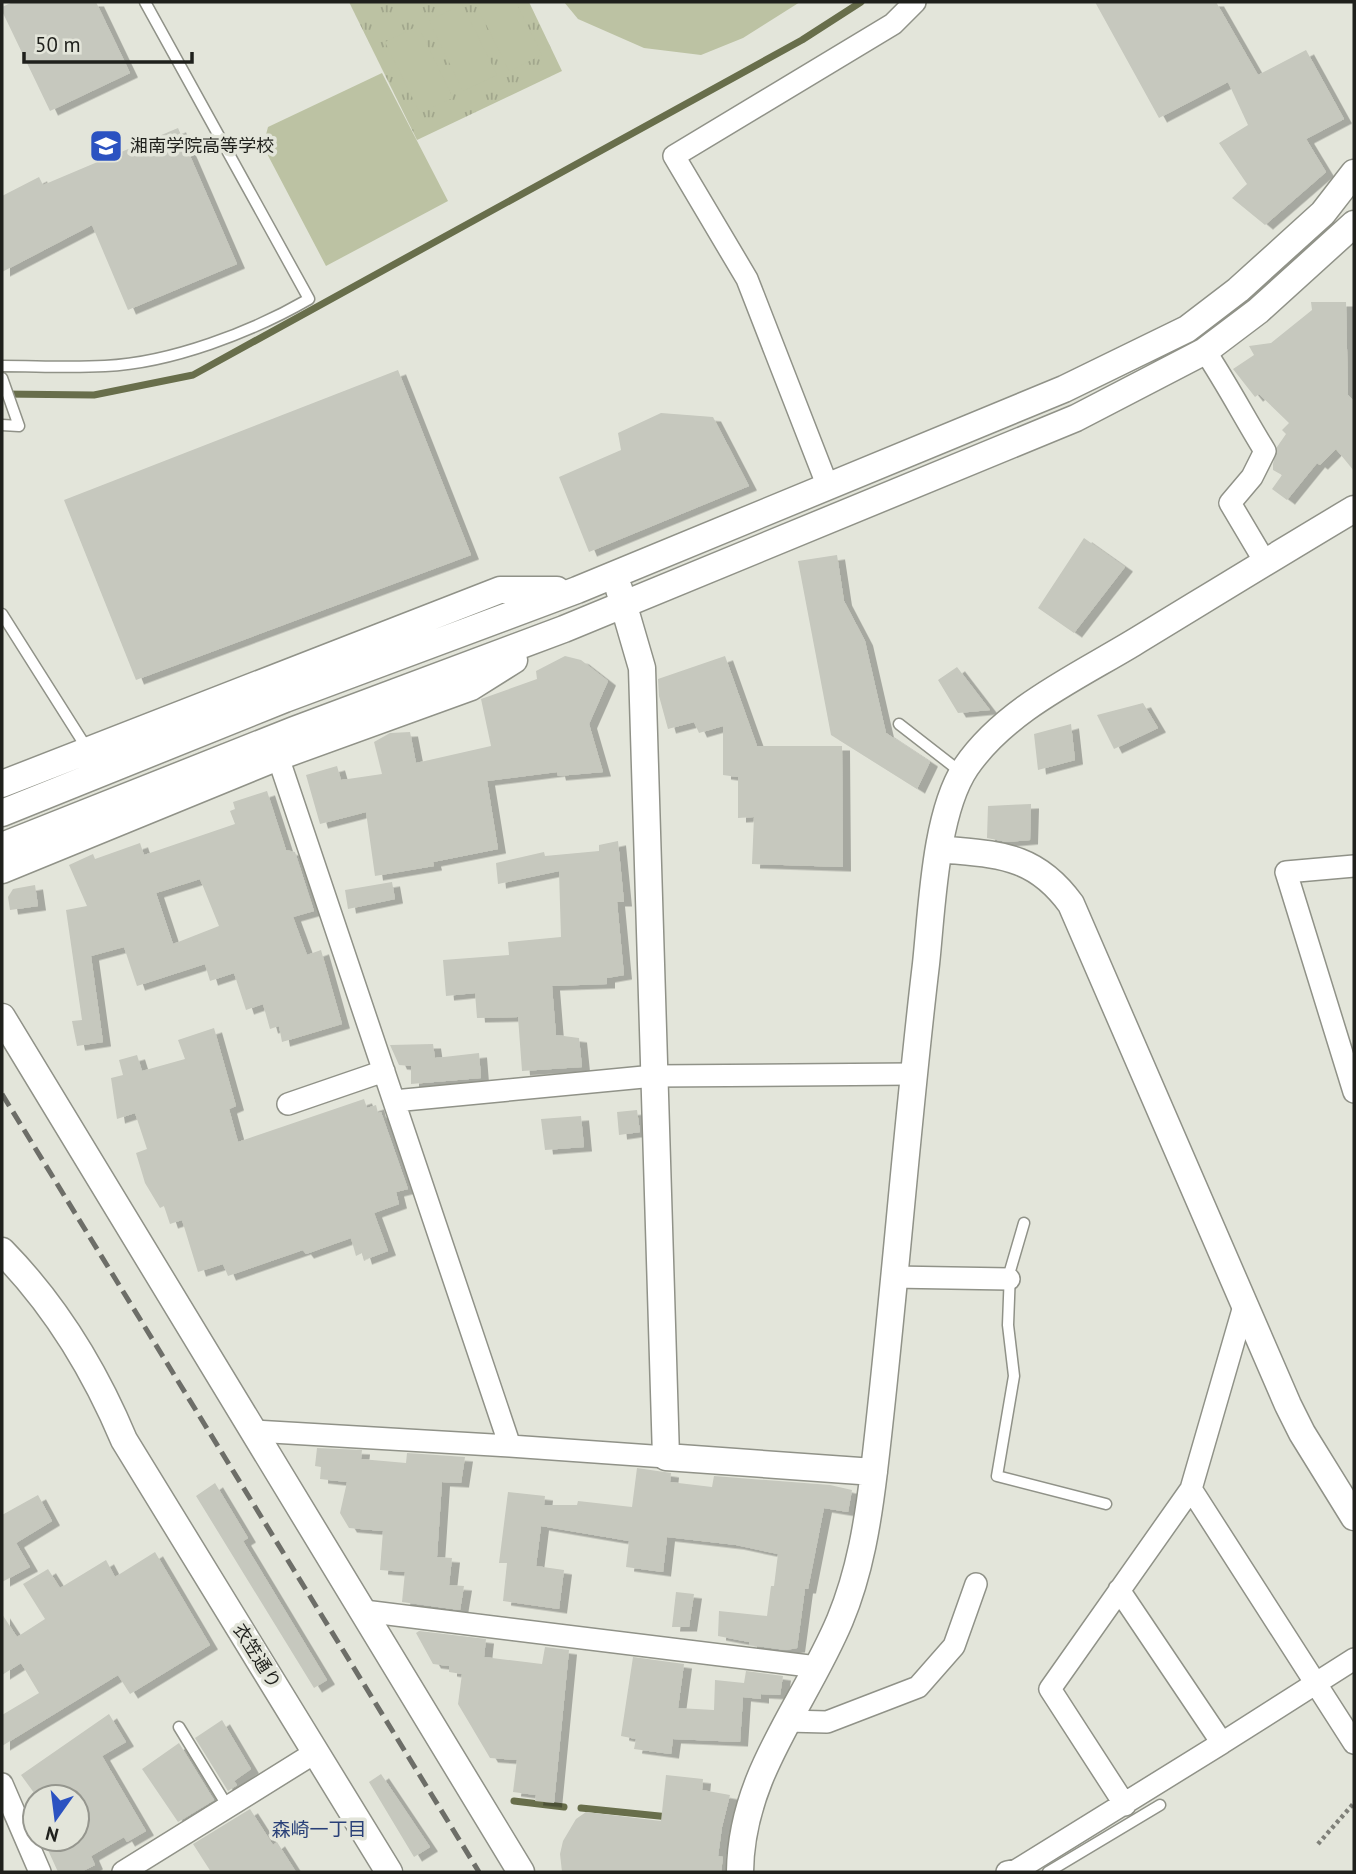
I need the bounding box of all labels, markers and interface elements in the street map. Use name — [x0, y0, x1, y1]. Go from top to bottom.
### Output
scale bar — [24, 21, 192, 65]
text: 50 m — [35, 31, 81, 58]
school or university icon: 湘南学院高等学校 — [87, 127, 125, 165]
place label: 湘南学院高等学校 — [130, 134, 274, 157]
street label: 衣笠通り — [229, 1619, 286, 1692]
north arrow — [21, 1783, 91, 1853]
district label: 森崎一丁目 — [271, 1817, 367, 1841]
text: N — [43, 1821, 61, 1848]

